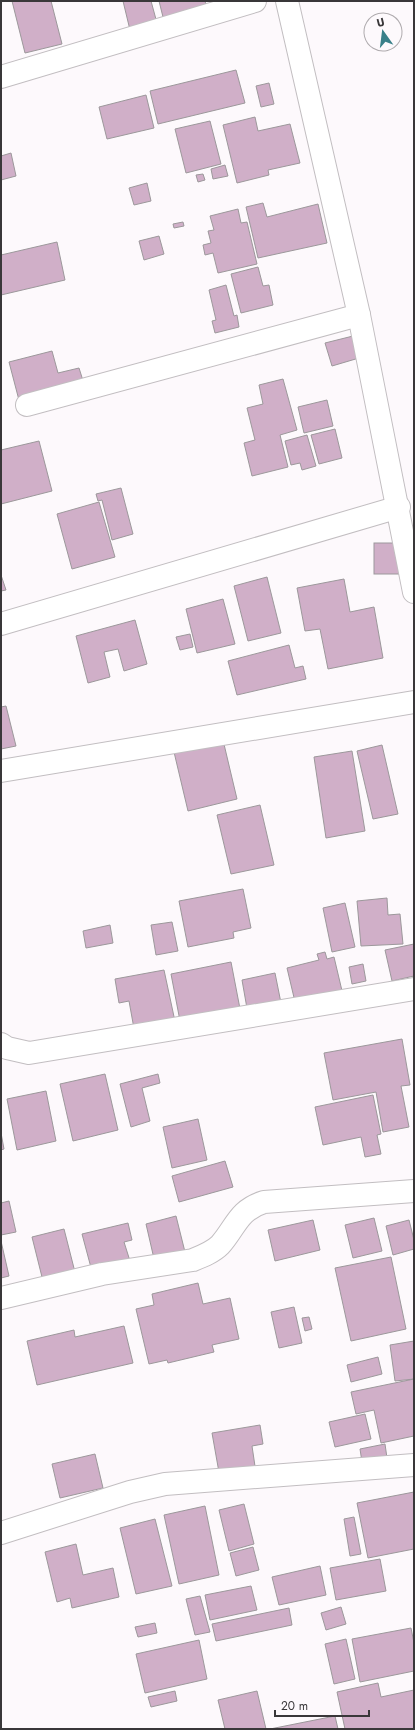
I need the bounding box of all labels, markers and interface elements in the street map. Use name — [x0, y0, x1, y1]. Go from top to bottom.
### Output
north arrow — [363, 12, 403, 52]
text: U — [375, 14, 386, 31]
scale bar — [275, 1692, 369, 1718]
text: 20 m — [281, 1697, 308, 1715]

